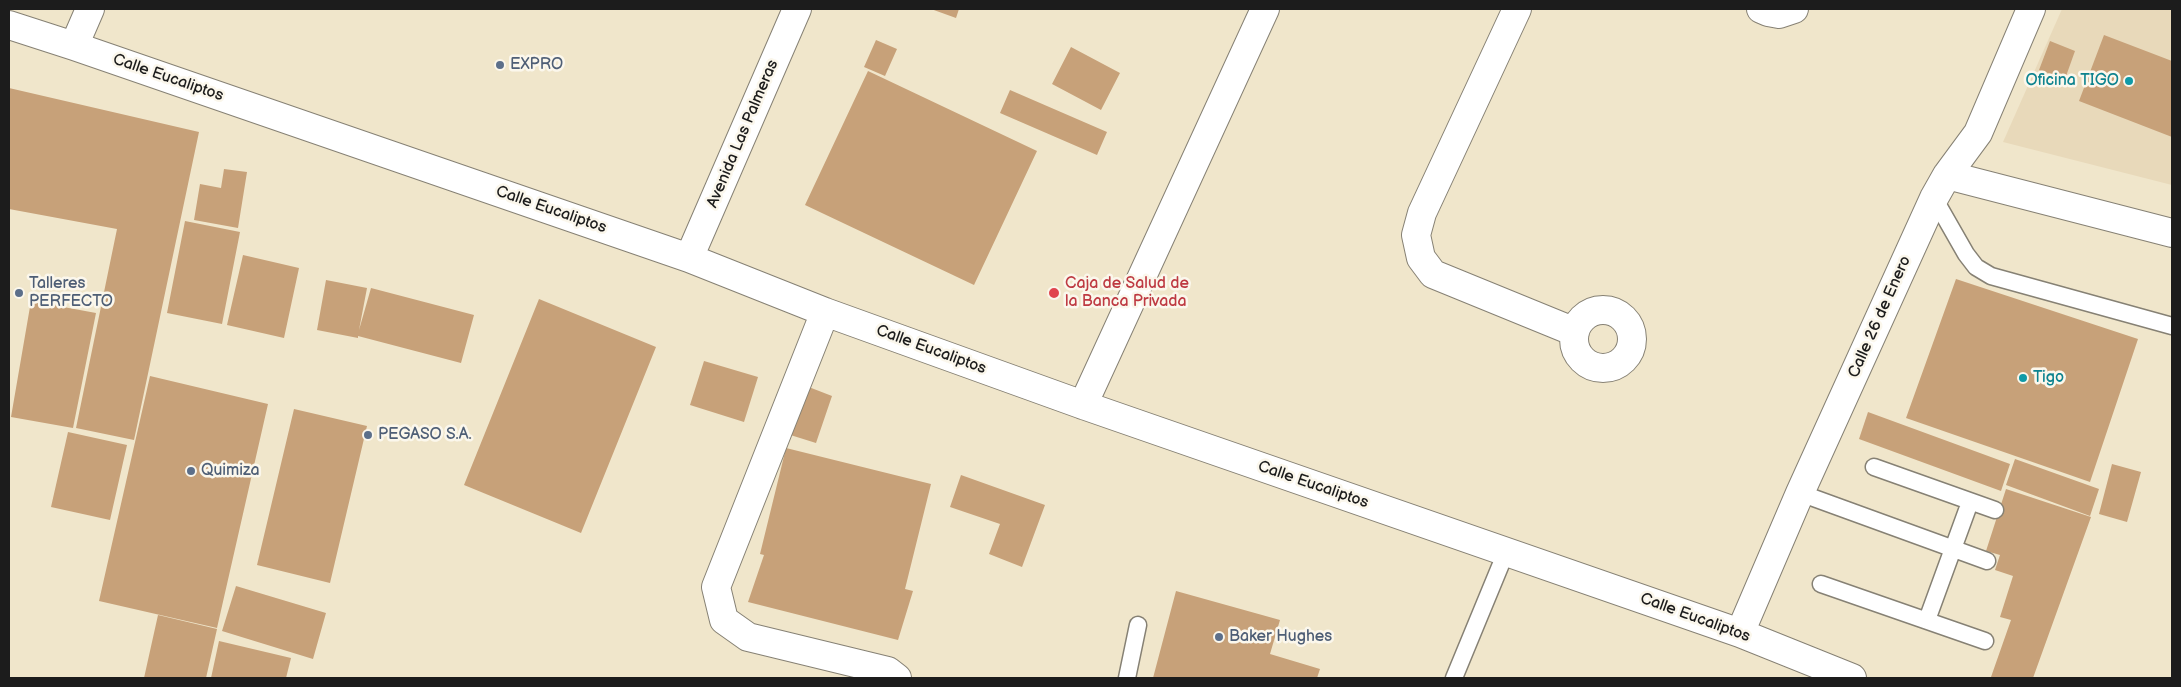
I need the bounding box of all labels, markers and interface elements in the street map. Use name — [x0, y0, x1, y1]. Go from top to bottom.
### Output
street label: Calle Eucaliptos — [110, 50, 226, 106]
place label: EXPRO — [510, 55, 563, 75]
street label: Avenida Las Palmeras — [703, 57, 783, 211]
marker: EXPRO — [494, 59, 506, 71]
place label: Oficina TIGO — [2026, 71, 2119, 91]
marker: Oficina TIGO — [2123, 75, 2135, 87]
street label: Calle Eucaliptos — [493, 182, 609, 238]
street label: Calle 26 de Enero — [1845, 253, 1915, 381]
place label: Talleres PERFECTO — [29, 274, 113, 312]
place label: Caja de Salud de la Banca Privada — [1065, 274, 1189, 312]
marker: Caja de Salud de la Banca Privada — [1047, 286, 1061, 300]
marker: Talleres PERFECTO — [13, 287, 25, 299]
street label: Calle Eucaliptos — [873, 321, 989, 379]
place label: Tigo — [2033, 368, 2064, 388]
marker: Tigo — [2017, 372, 2029, 384]
place label: PEGASO S.A. — [378, 425, 472, 445]
marker: PEGASO S.A. — [362, 429, 374, 441]
street label: Calle Eucaliptos — [1255, 457, 1371, 513]
place label: Quimiza — [201, 461, 260, 481]
marker: Quimiza — [185, 465, 197, 477]
street label: Calle Eucaliptos — [1637, 589, 1753, 647]
place label: Baker Hughes — [1229, 627, 1332, 647]
marker: Baker Hughes — [1213, 631, 1225, 643]

